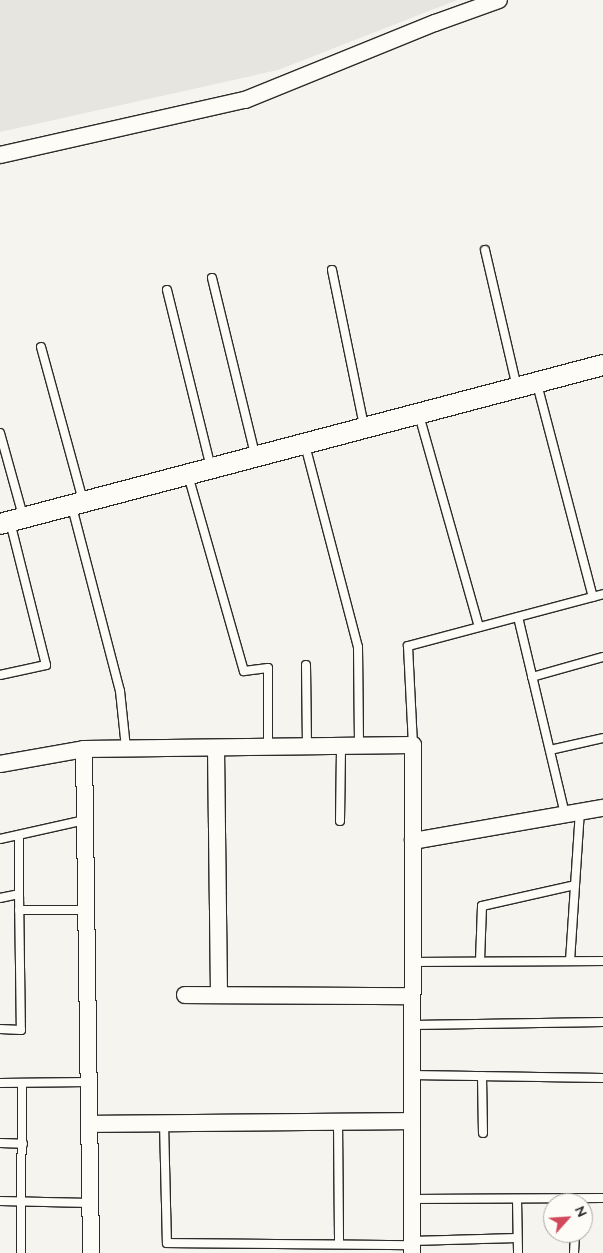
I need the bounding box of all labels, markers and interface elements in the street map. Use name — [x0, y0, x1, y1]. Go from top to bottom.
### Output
north arrow — [543, 1193, 593, 1243]
text: N — [570, 1204, 591, 1220]

